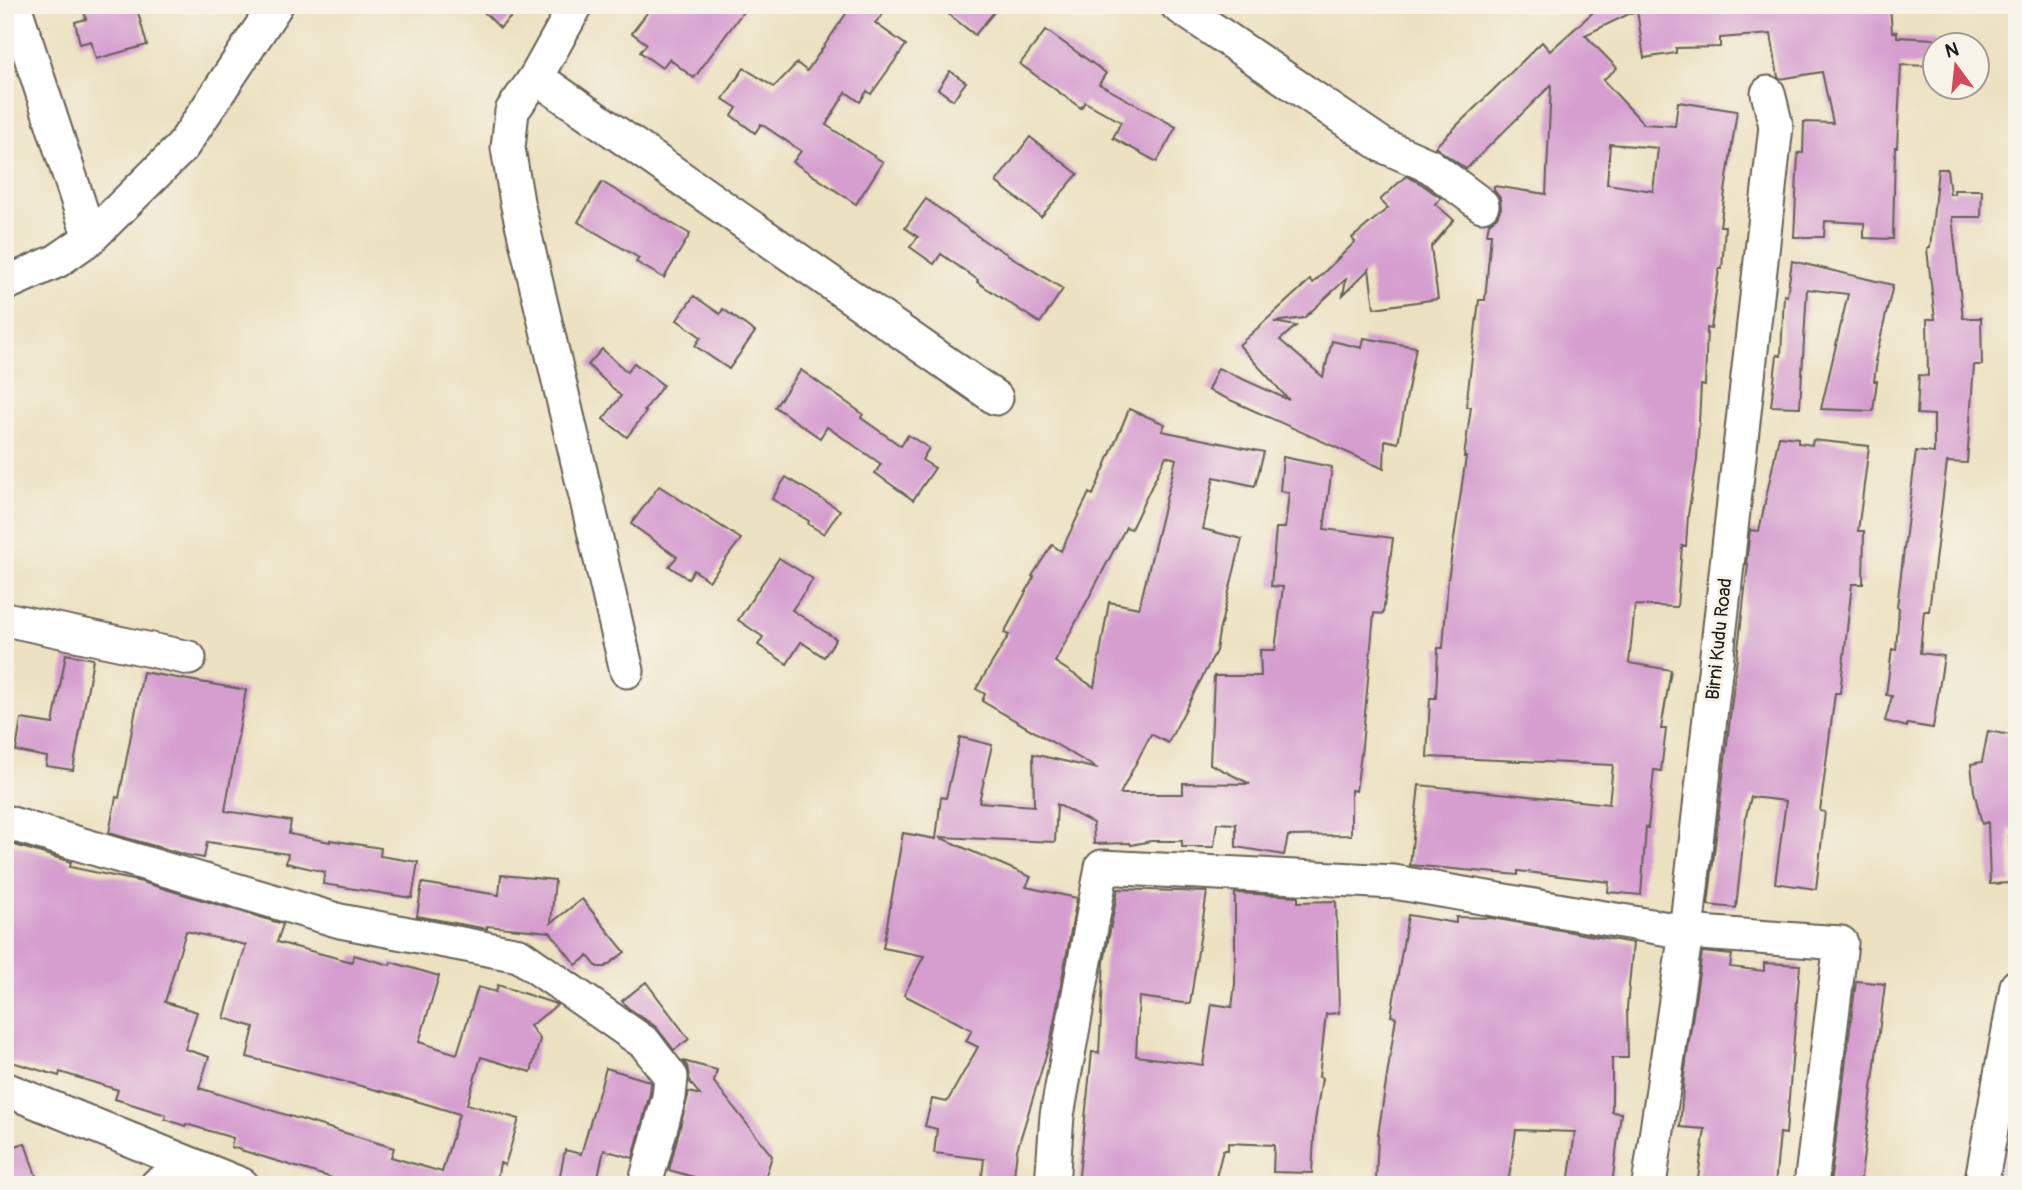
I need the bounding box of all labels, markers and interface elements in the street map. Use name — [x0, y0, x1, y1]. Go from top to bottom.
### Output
north arrow — [1920, 32, 1990, 102]
text: N — [1943, 37, 1961, 64]
street label: Birni Kudu Road — [1701, 577, 1737, 701]

